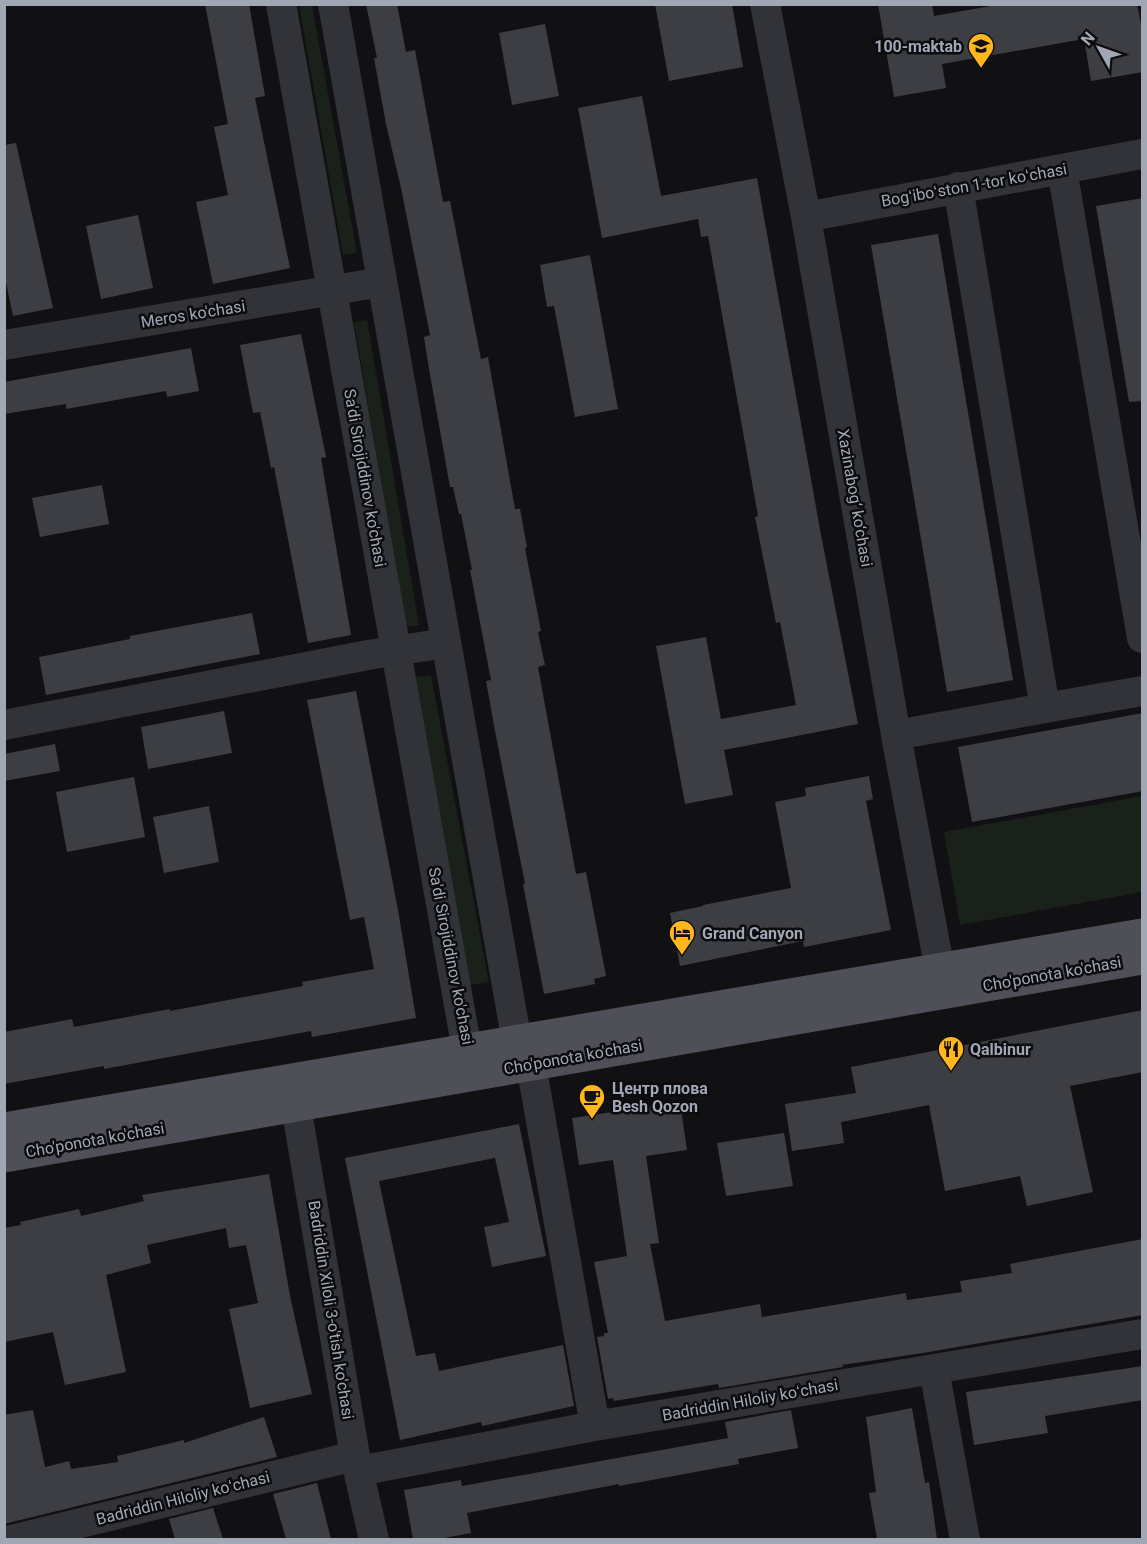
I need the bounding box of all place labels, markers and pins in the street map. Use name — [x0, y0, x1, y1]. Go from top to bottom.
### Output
school or university icon: 100-maktab — [966, 31, 996, 69]
place label: 100-maktab — [874, 37, 962, 56]
hotel icon: Grand Canyon — [667, 918, 697, 956]
place label: Grand Canyon — [702, 924, 803, 943]
restaurant icon: Qalbinur — [936, 1034, 966, 1072]
place label: Qalbinur — [970, 1040, 1031, 1059]
place label: Центр плова Besh Qozon — [612, 1079, 708, 1116]
cafe icon: Центр плова Besh Qozon — [577, 1082, 607, 1120]

